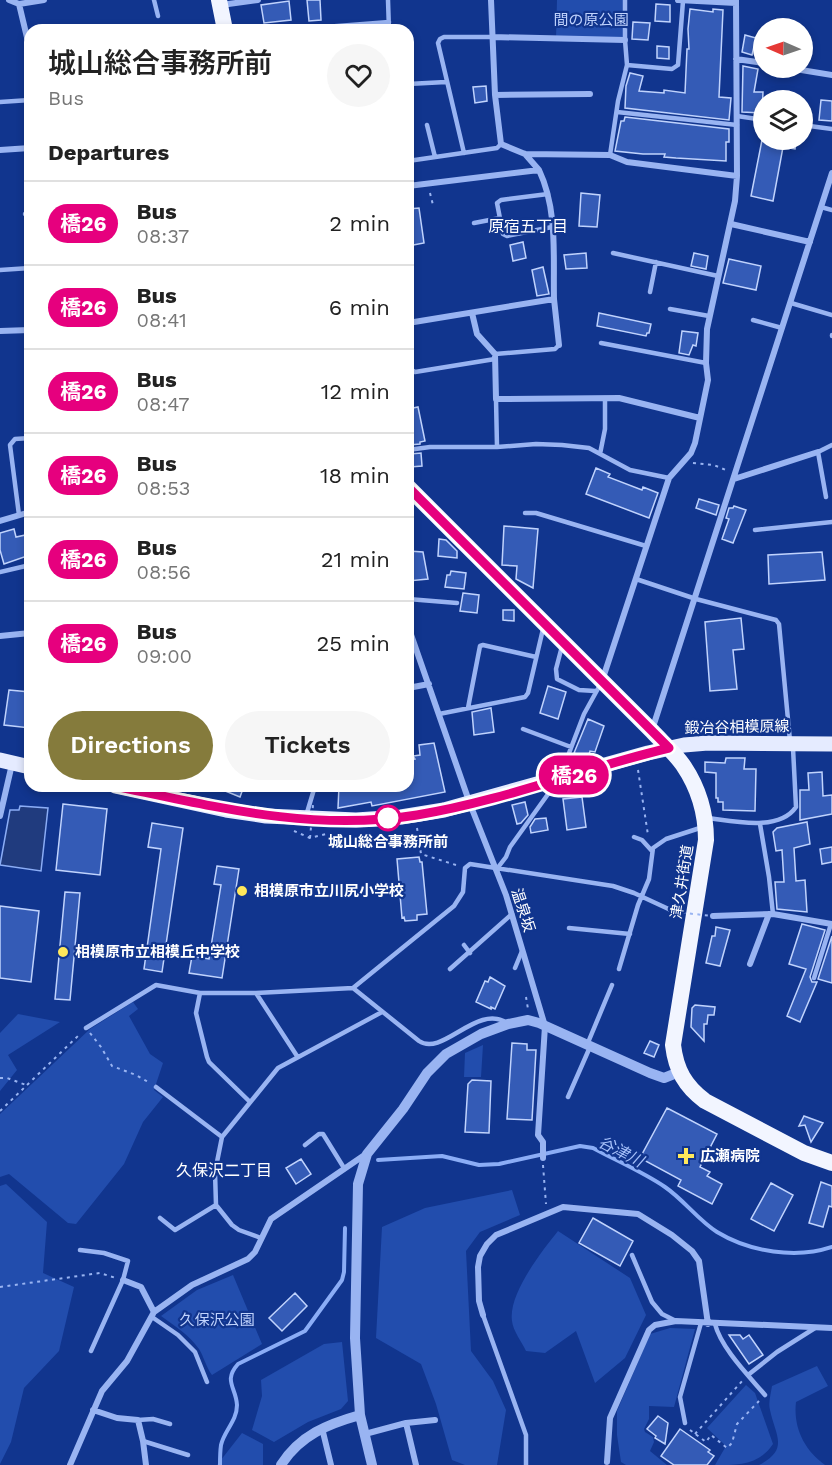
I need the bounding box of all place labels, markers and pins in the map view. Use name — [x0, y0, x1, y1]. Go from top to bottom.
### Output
marker: 城山総合事務所前 — [375, 805, 401, 831]
place label: 城山総合事務所前 — [328, 833, 448, 851]
place label: 相模原市立川尻小学校 — [254, 882, 404, 900]
marker: 相模原市立川尻小学校 — [235, 884, 249, 898]
place label: 相模原市立相模丘中学校 — [75, 943, 240, 961]
marker: 相模原市立相模丘中学校 — [56, 945, 70, 959]
marker: 広瀬病院 — [677, 1147, 695, 1165]
place label: 広瀬病院 — [700, 1147, 760, 1165]

